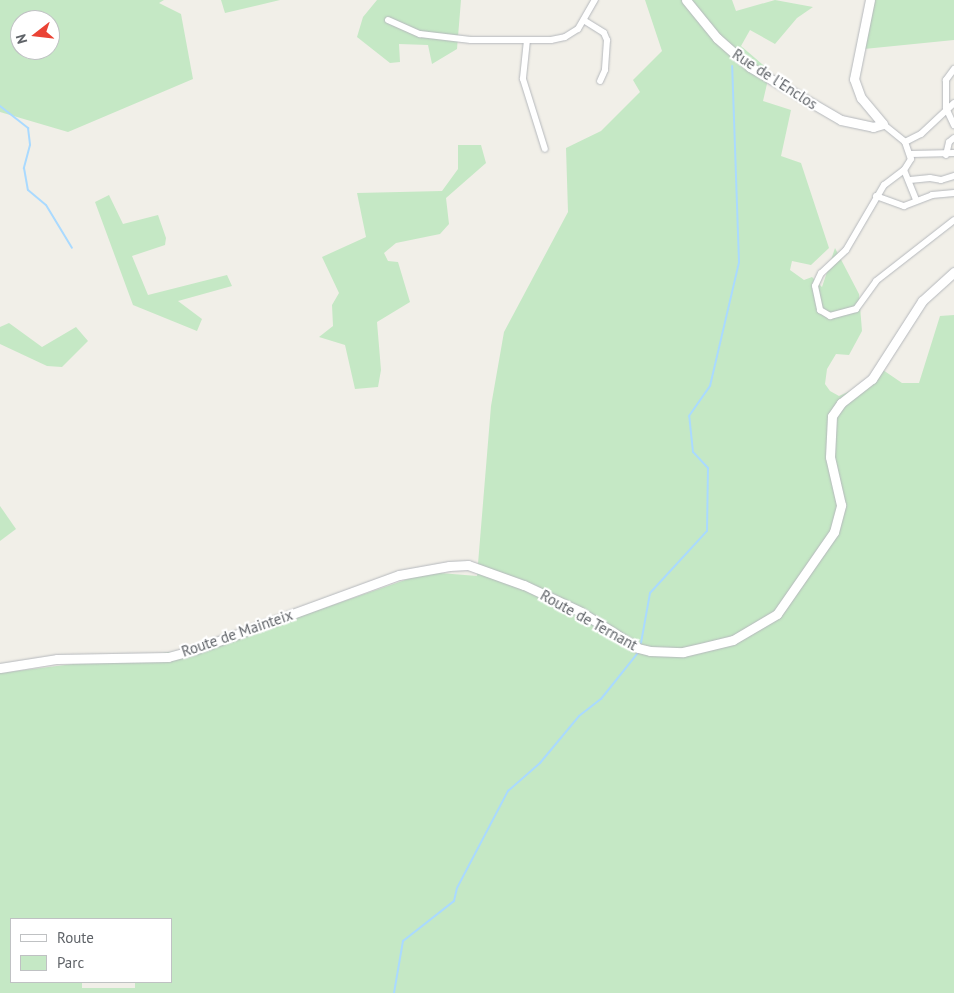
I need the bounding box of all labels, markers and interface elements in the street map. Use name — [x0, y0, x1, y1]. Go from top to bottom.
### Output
north arrow — [10, 10, 60, 60]
text: N — [12, 32, 31, 46]
street label: Rue de l'Enclos — [729, 45, 821, 113]
street label: Route de Ternant — [537, 586, 641, 654]
street label: Route de Mainteix — [179, 606, 295, 660]
legend — [10, 918, 172, 983]
text: Route — [57, 928, 94, 947]
text: Parc — [57, 953, 84, 972]

